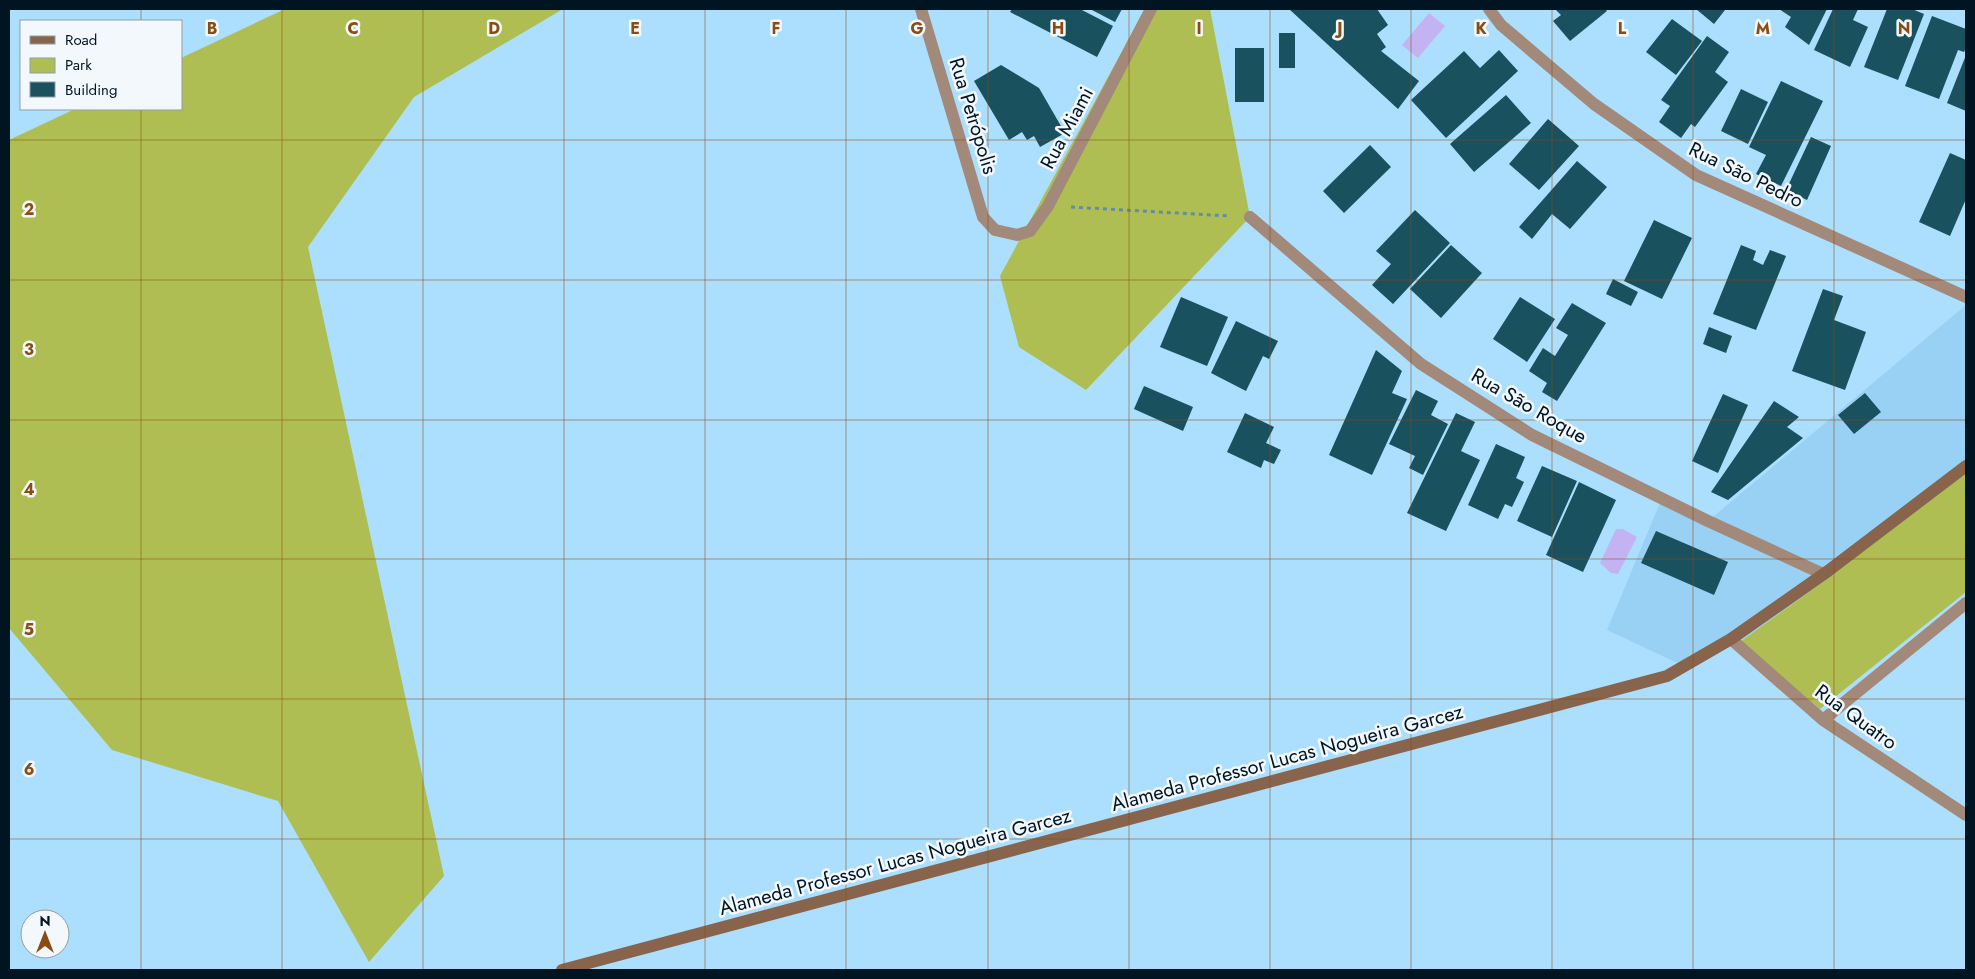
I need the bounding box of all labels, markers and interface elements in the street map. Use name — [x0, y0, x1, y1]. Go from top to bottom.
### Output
text: B — [207, 17, 217, 40]
text: C — [347, 17, 359, 40]
text: D — [488, 17, 500, 40]
text: E — [630, 17, 640, 40]
text: F — [772, 17, 780, 40]
text: G — [910, 17, 924, 40]
text: H — [1052, 17, 1064, 40]
text: I — [1196, 17, 1202, 40]
text: J — [1334, 17, 1343, 40]
text: K — [1475, 17, 1487, 40]
text: L — [1618, 17, 1627, 40]
text: M — [1756, 17, 1770, 40]
text: N — [1898, 17, 1910, 40]
legend — [20, 20, 182, 110]
text: Road — [65, 29, 97, 51]
text: Park — [65, 54, 92, 76]
street label: Rua Petrópolis — [942, 54, 1004, 178]
text: Building — [65, 79, 117, 101]
street label: Rua Miami — [1033, 82, 1101, 174]
street label: Rua São Pedro — [1684, 135, 1808, 215]
text: 2 — [24, 198, 34, 221]
text: 3 — [24, 338, 34, 361]
street label: Rua São Roque — [1466, 361, 1592, 451]
text: 4 — [23, 478, 35, 501]
text: 5 — [24, 618, 34, 641]
street label: Rua Quatro — [1809, 677, 1903, 757]
street label: Alameda Professor Lucas Nogueira Garcez — [1108, 697, 1466, 819]
text: 6 — [24, 758, 34, 781]
street label: Alameda Professor Lucas Nogueira Garcez — [716, 801, 1074, 923]
north arrow — [20, 909, 70, 959]
text: N — [39, 911, 51, 931]

